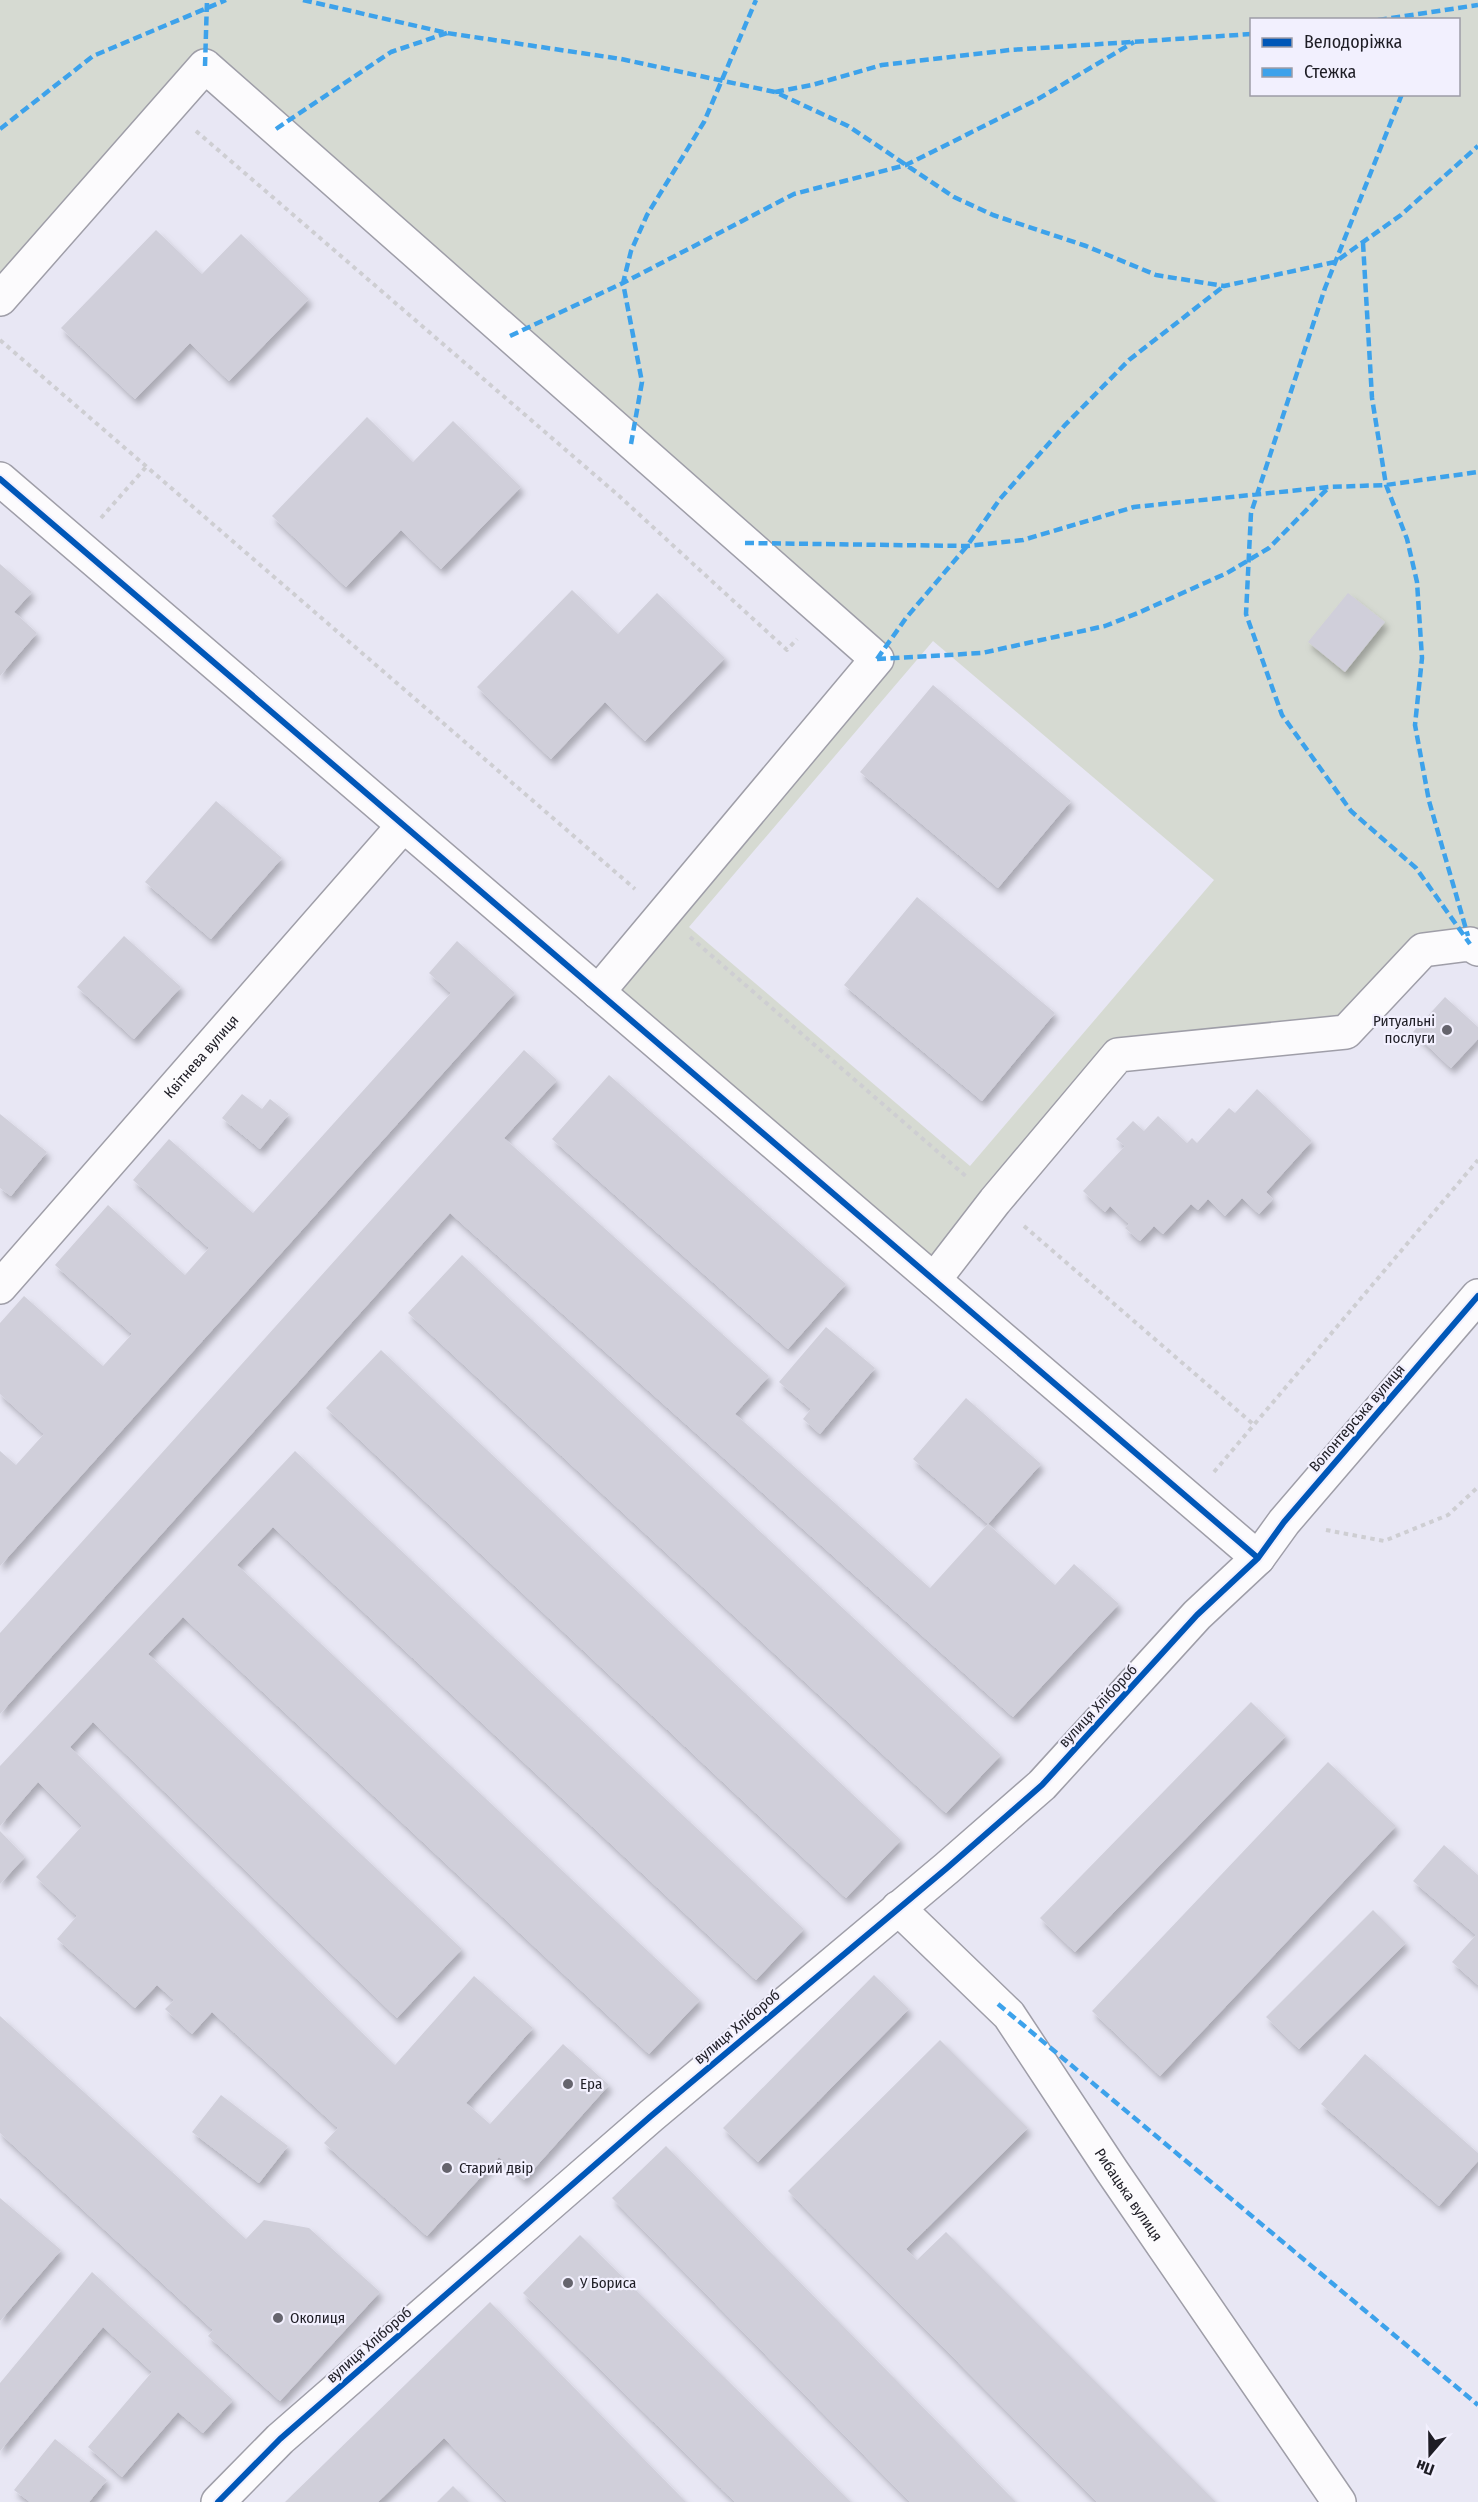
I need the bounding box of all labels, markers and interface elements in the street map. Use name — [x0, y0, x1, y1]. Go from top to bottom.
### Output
legend — [1250, 18, 1460, 96]
text: Велодоріжка — [1304, 31, 1402, 53]
text: Стежка — [1304, 61, 1357, 83]
street label: Квітнева вулиця — [160, 1011, 242, 1102]
place label: Ритуальні послуги — [1373, 1012, 1435, 1047]
marker: Ритуальні послуги — [1440, 1023, 1454, 1037]
street label: Волонтерська вулиця — [1305, 1361, 1409, 1475]
street label: вулиця Хлібороб — [1055, 1661, 1141, 1751]
street label: вулиця Хлібороб — [690, 1986, 784, 2068]
place label: Ера — [580, 2075, 602, 2093]
marker: Ера — [561, 2077, 575, 2091]
street label: Рибацька вулиця — [1091, 2145, 1166, 2245]
place label: Старий двір — [459, 2159, 533, 2177]
marker: Старий двір — [440, 2161, 454, 2175]
place label: У Бориса — [579, 2274, 636, 2292]
marker: У Бориса — [561, 2276, 575, 2290]
street label: вулиця Хлібороб — [323, 2303, 415, 2387]
place label: Околиця — [290, 2309, 345, 2327]
marker: Околиця — [271, 2311, 285, 2325]
north arrow — [1400, 2424, 1460, 2484]
text: Пн — [1413, 2456, 1437, 2480]

